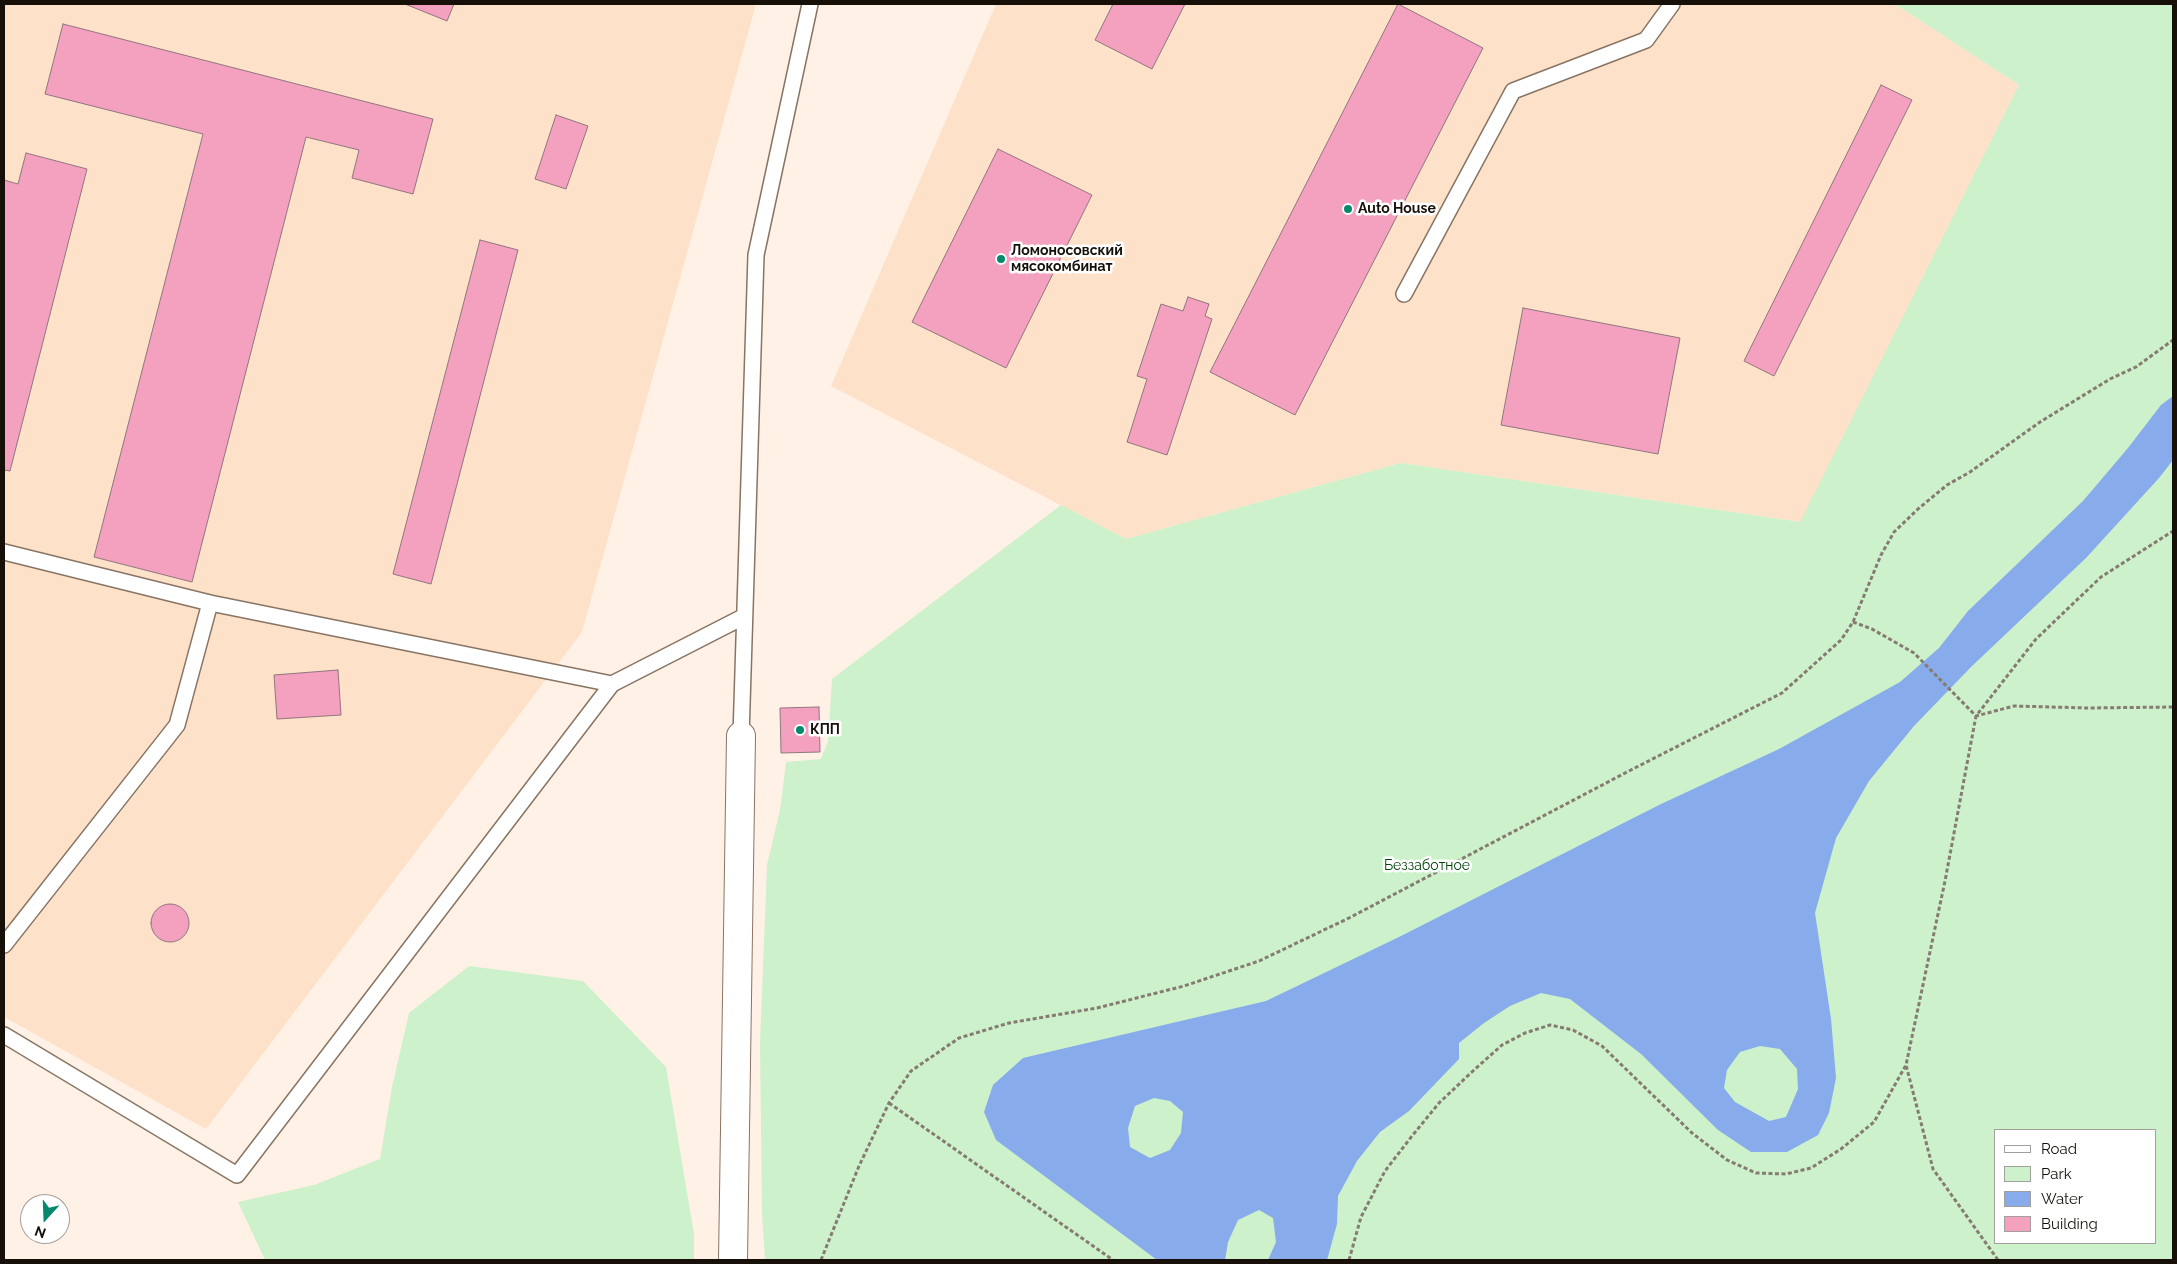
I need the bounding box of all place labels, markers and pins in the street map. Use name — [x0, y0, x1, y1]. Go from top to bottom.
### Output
place label: Auto House — [1358, 201, 1436, 217]
marker: Auto House — [1342, 203, 1354, 215]
place label: Ломоносовский мясокомбинат — [1011, 243, 1123, 276]
marker: Ломоносовский мясокомбинат — [995, 253, 1007, 265]
place label: КПП — [810, 722, 840, 738]
marker: КПП — [794, 724, 806, 736]

